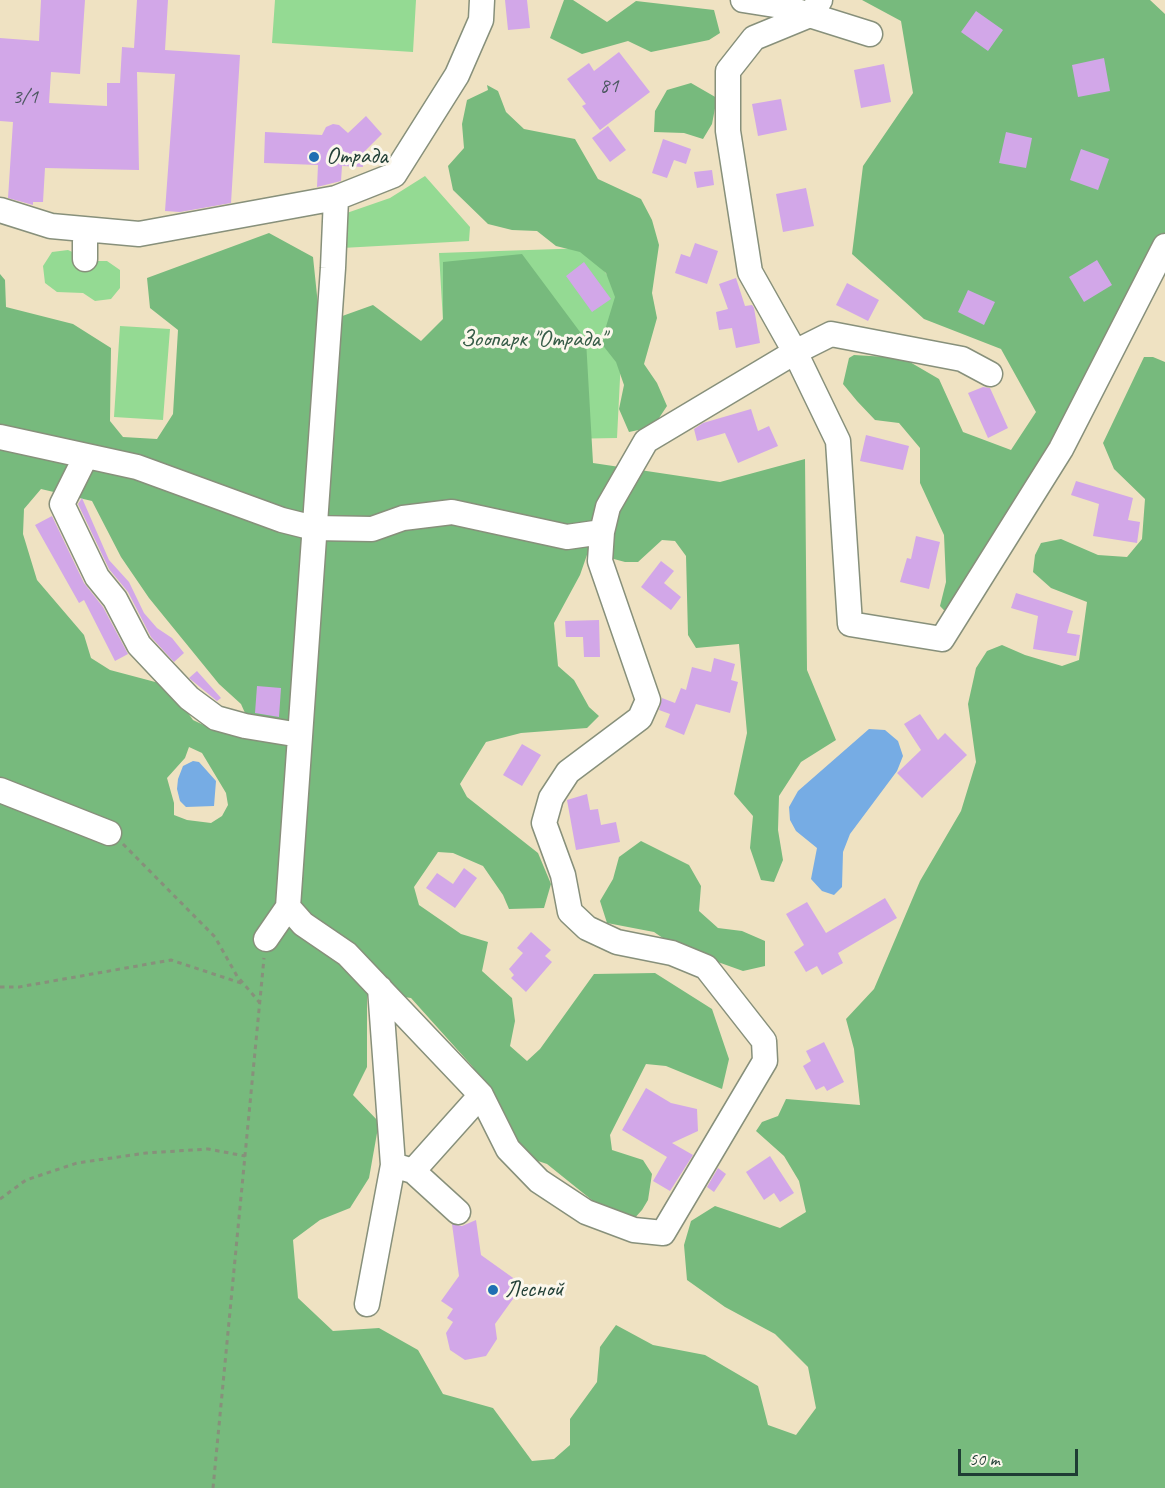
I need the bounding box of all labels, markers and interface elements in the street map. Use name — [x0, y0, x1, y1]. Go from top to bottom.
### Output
house number: 81 — [600, 73, 618, 99]
house number: 3/1 — [12, 84, 38, 110]
place label: Отрада — [326, 143, 388, 171]
marker: Отрада — [307, 150, 321, 164]
park label: Зоопарк "Отрада" — [460, 326, 606, 354]
place label: Лесной — [505, 1276, 563, 1304]
marker: Лесной — [486, 1283, 500, 1297]
scale bar — [961, 1437, 1081, 1475]
text: 50 m — [969, 1448, 1000, 1470]

